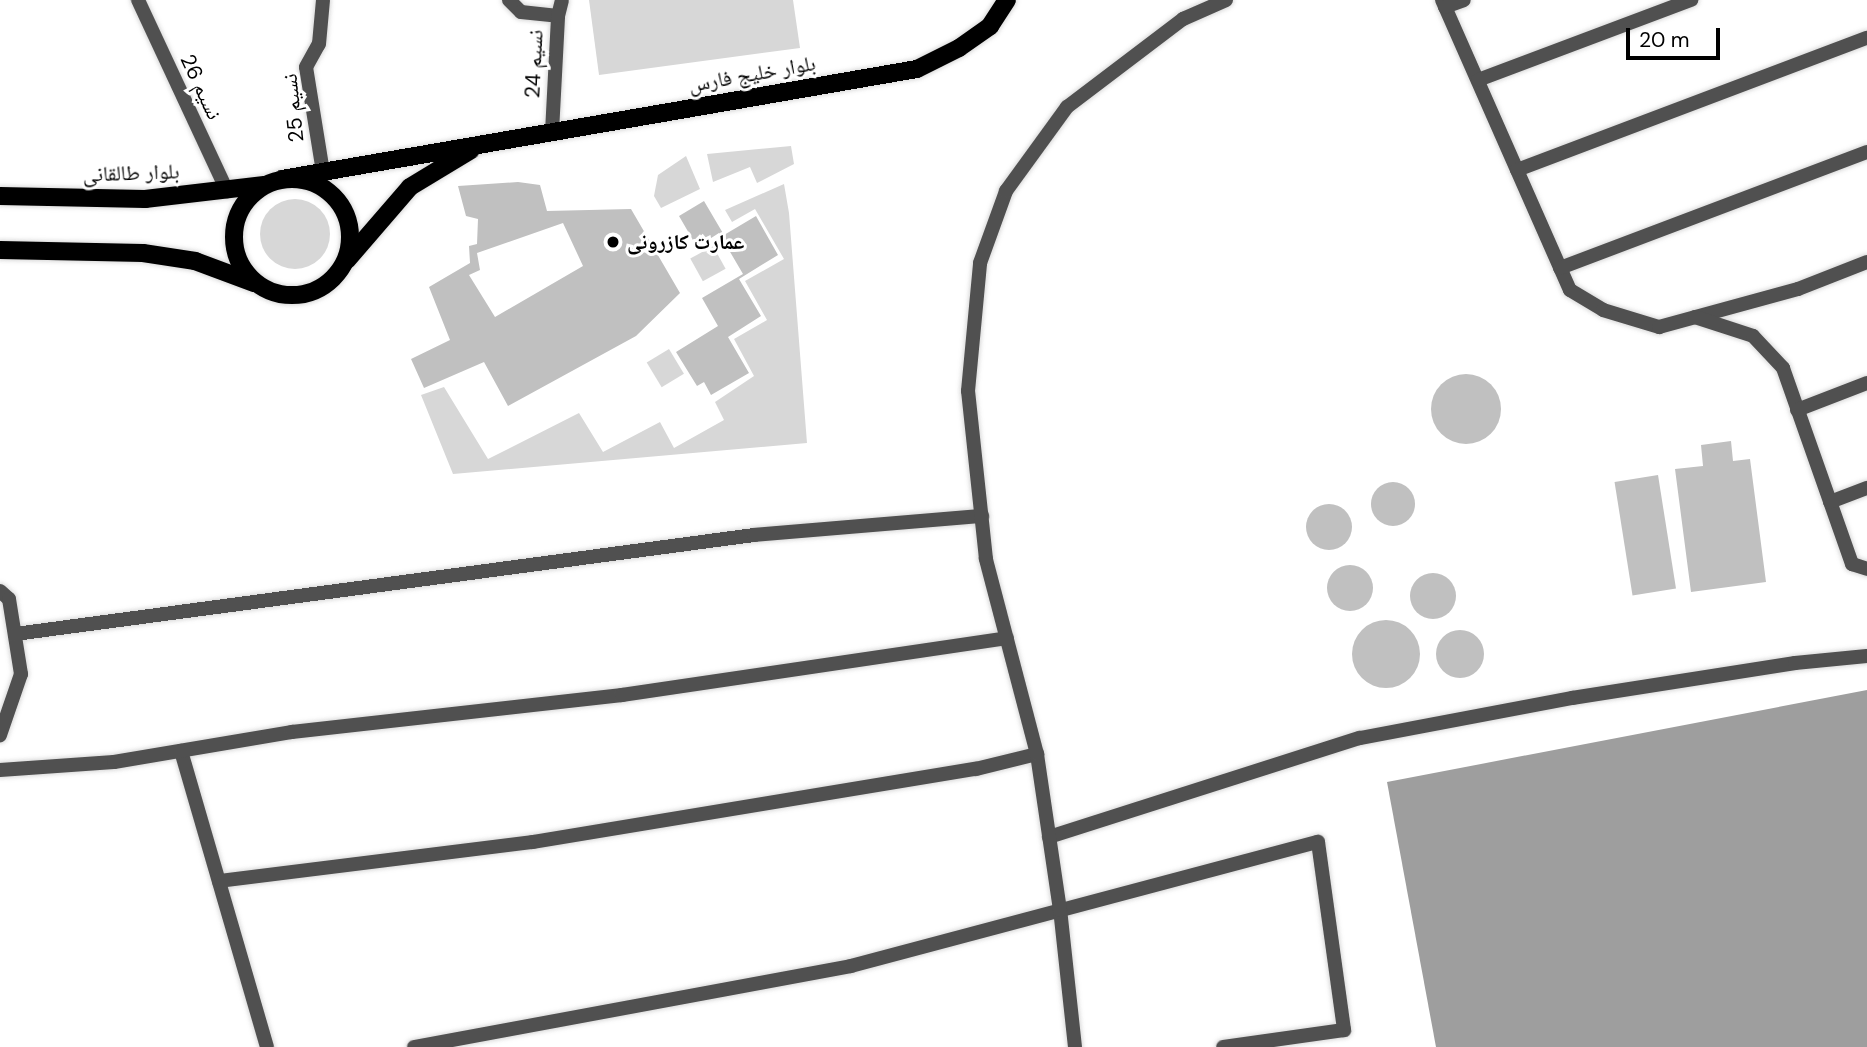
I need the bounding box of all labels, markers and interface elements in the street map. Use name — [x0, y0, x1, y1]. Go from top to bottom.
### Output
scale bar — [1629, 14, 1724, 58]
text: 20 m — [1639, 26, 1690, 54]
street label: نسیم 24 — [520, 29, 548, 99]
street label: نسیم 26 — [175, 50, 227, 124]
street label: بلوار خلیج فارس — [686, 50, 818, 98]
street label: نسیم 25 — [277, 72, 309, 144]
street label: بلوار طالقانی — [82, 159, 180, 187]
place label: عمارت کازرونی — [627, 229, 744, 255]
marker: عمارت کازرونی — [605, 234, 621, 250]

